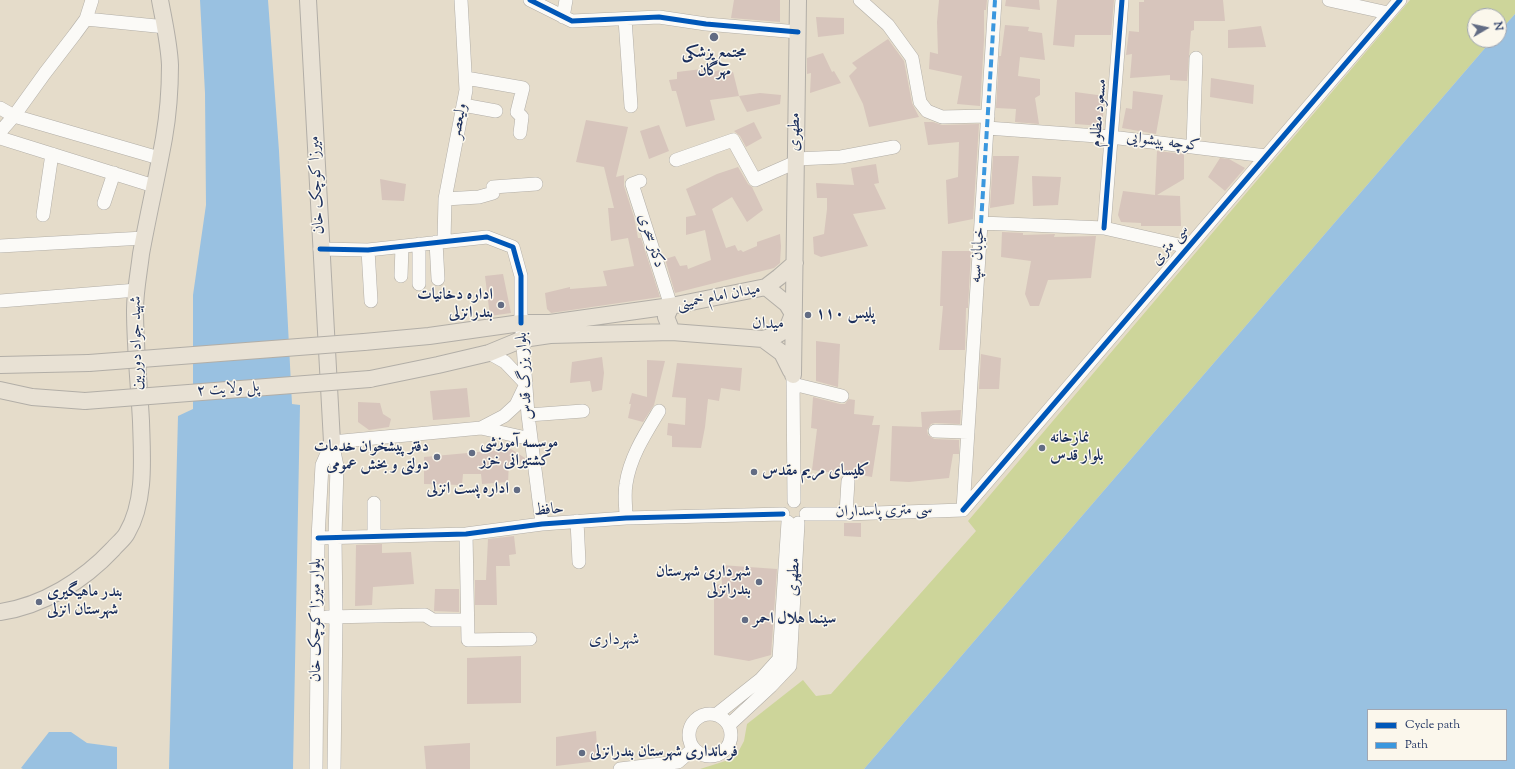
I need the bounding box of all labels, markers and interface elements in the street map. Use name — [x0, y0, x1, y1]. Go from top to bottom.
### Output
north arrow — [1467, 8, 1507, 48]
text: N — [1489, 21, 1506, 32]
marker: مجتمع پزشکی مهرگان — [708, 31, 720, 43]
place label: مجتمع پزشکی مهرگان — [682, 44, 746, 82]
street label: مسعود مظلوم — [1087, 78, 1113, 148]
street label: ولیعصر — [447, 102, 473, 140]
street label: مطهری — [786, 112, 806, 152]
street label: کوچه پیشوایی — [1125, 129, 1201, 157]
street label: میرزا کوچک خان — [306, 135, 330, 235]
street label: دکتر سحری — [632, 212, 668, 270]
street label: سی متری — [1148, 222, 1194, 270]
street label: خیابان سپه — [967, 226, 991, 284]
street label: میدان امام خمینی — [675, 280, 763, 316]
place label: اداره دخانیات بندرانزلی — [417, 286, 493, 324]
street label: شهید جواد دوربین — [128, 296, 148, 390]
marker: اداره دخانیات بندرانزلی — [496, 300, 506, 310]
place label: پلیس ۱۱۰ — [816, 305, 875, 325]
marker: پلیس ۱۱۰ — [803, 310, 813, 320]
district label: میدان — [752, 315, 784, 335]
street label: بلوار بزرگ قدس — [513, 331, 539, 421]
street label: پل ولایت ۲ — [196, 378, 260, 402]
place label: نمازخانه بلوار قدس — [1050, 429, 1104, 467]
place label: موسسه آموزشی کشتیرانی خزر — [480, 434, 558, 472]
place label: دفتر پیشخوان خدمات دولتی و بخش عمومی — [314, 438, 429, 476]
marker: نمازخانه بلوار قدس — [1037, 443, 1047, 453]
marker: موسسه آموزشی کشتیرانی خزر — [467, 448, 477, 458]
marker: دفتر پیشخوان خدمات دولتی و بخش عمومی — [432, 452, 442, 462]
place label: کلیسای مریم مقدس — [762, 462, 870, 482]
marker: کلیسای مریم مقدس — [749, 467, 759, 477]
place label: اداره پست انزلی — [426, 480, 509, 500]
marker: اداره پست انزلی — [512, 485, 522, 495]
street label: حافظ — [533, 500, 565, 522]
street label: سی متری پاسداران — [835, 501, 933, 523]
street label: مطهری — [784, 557, 806, 597]
street label: بلوار میرزا کوچک خان — [307, 558, 327, 682]
place label: شهرداری شهرستان بندرانزلی — [656, 563, 751, 601]
marker: شهرداری شهرستان بندرانزلی — [754, 577, 764, 587]
place label: بندر ماهیگیری شهرستان انزلی — [47, 583, 122, 621]
marker: بندر ماهیگیری شهرستان انزلی — [34, 597, 44, 607]
place label: سینما هلال احمر — [753, 610, 836, 630]
marker: سینما هلال احمر — [740, 615, 750, 625]
district label: شهرداری — [589, 631, 639, 651]
legend — [1367, 709, 1507, 761]
text: Cycle path — [1405, 716, 1460, 734]
text: Path — [1405, 736, 1428, 754]
place label: فرمانداری شهرستان بندرانزلی — [590, 743, 738, 763]
marker: فرمانداری شهرستان بندرانزلی — [577, 748, 587, 758]

